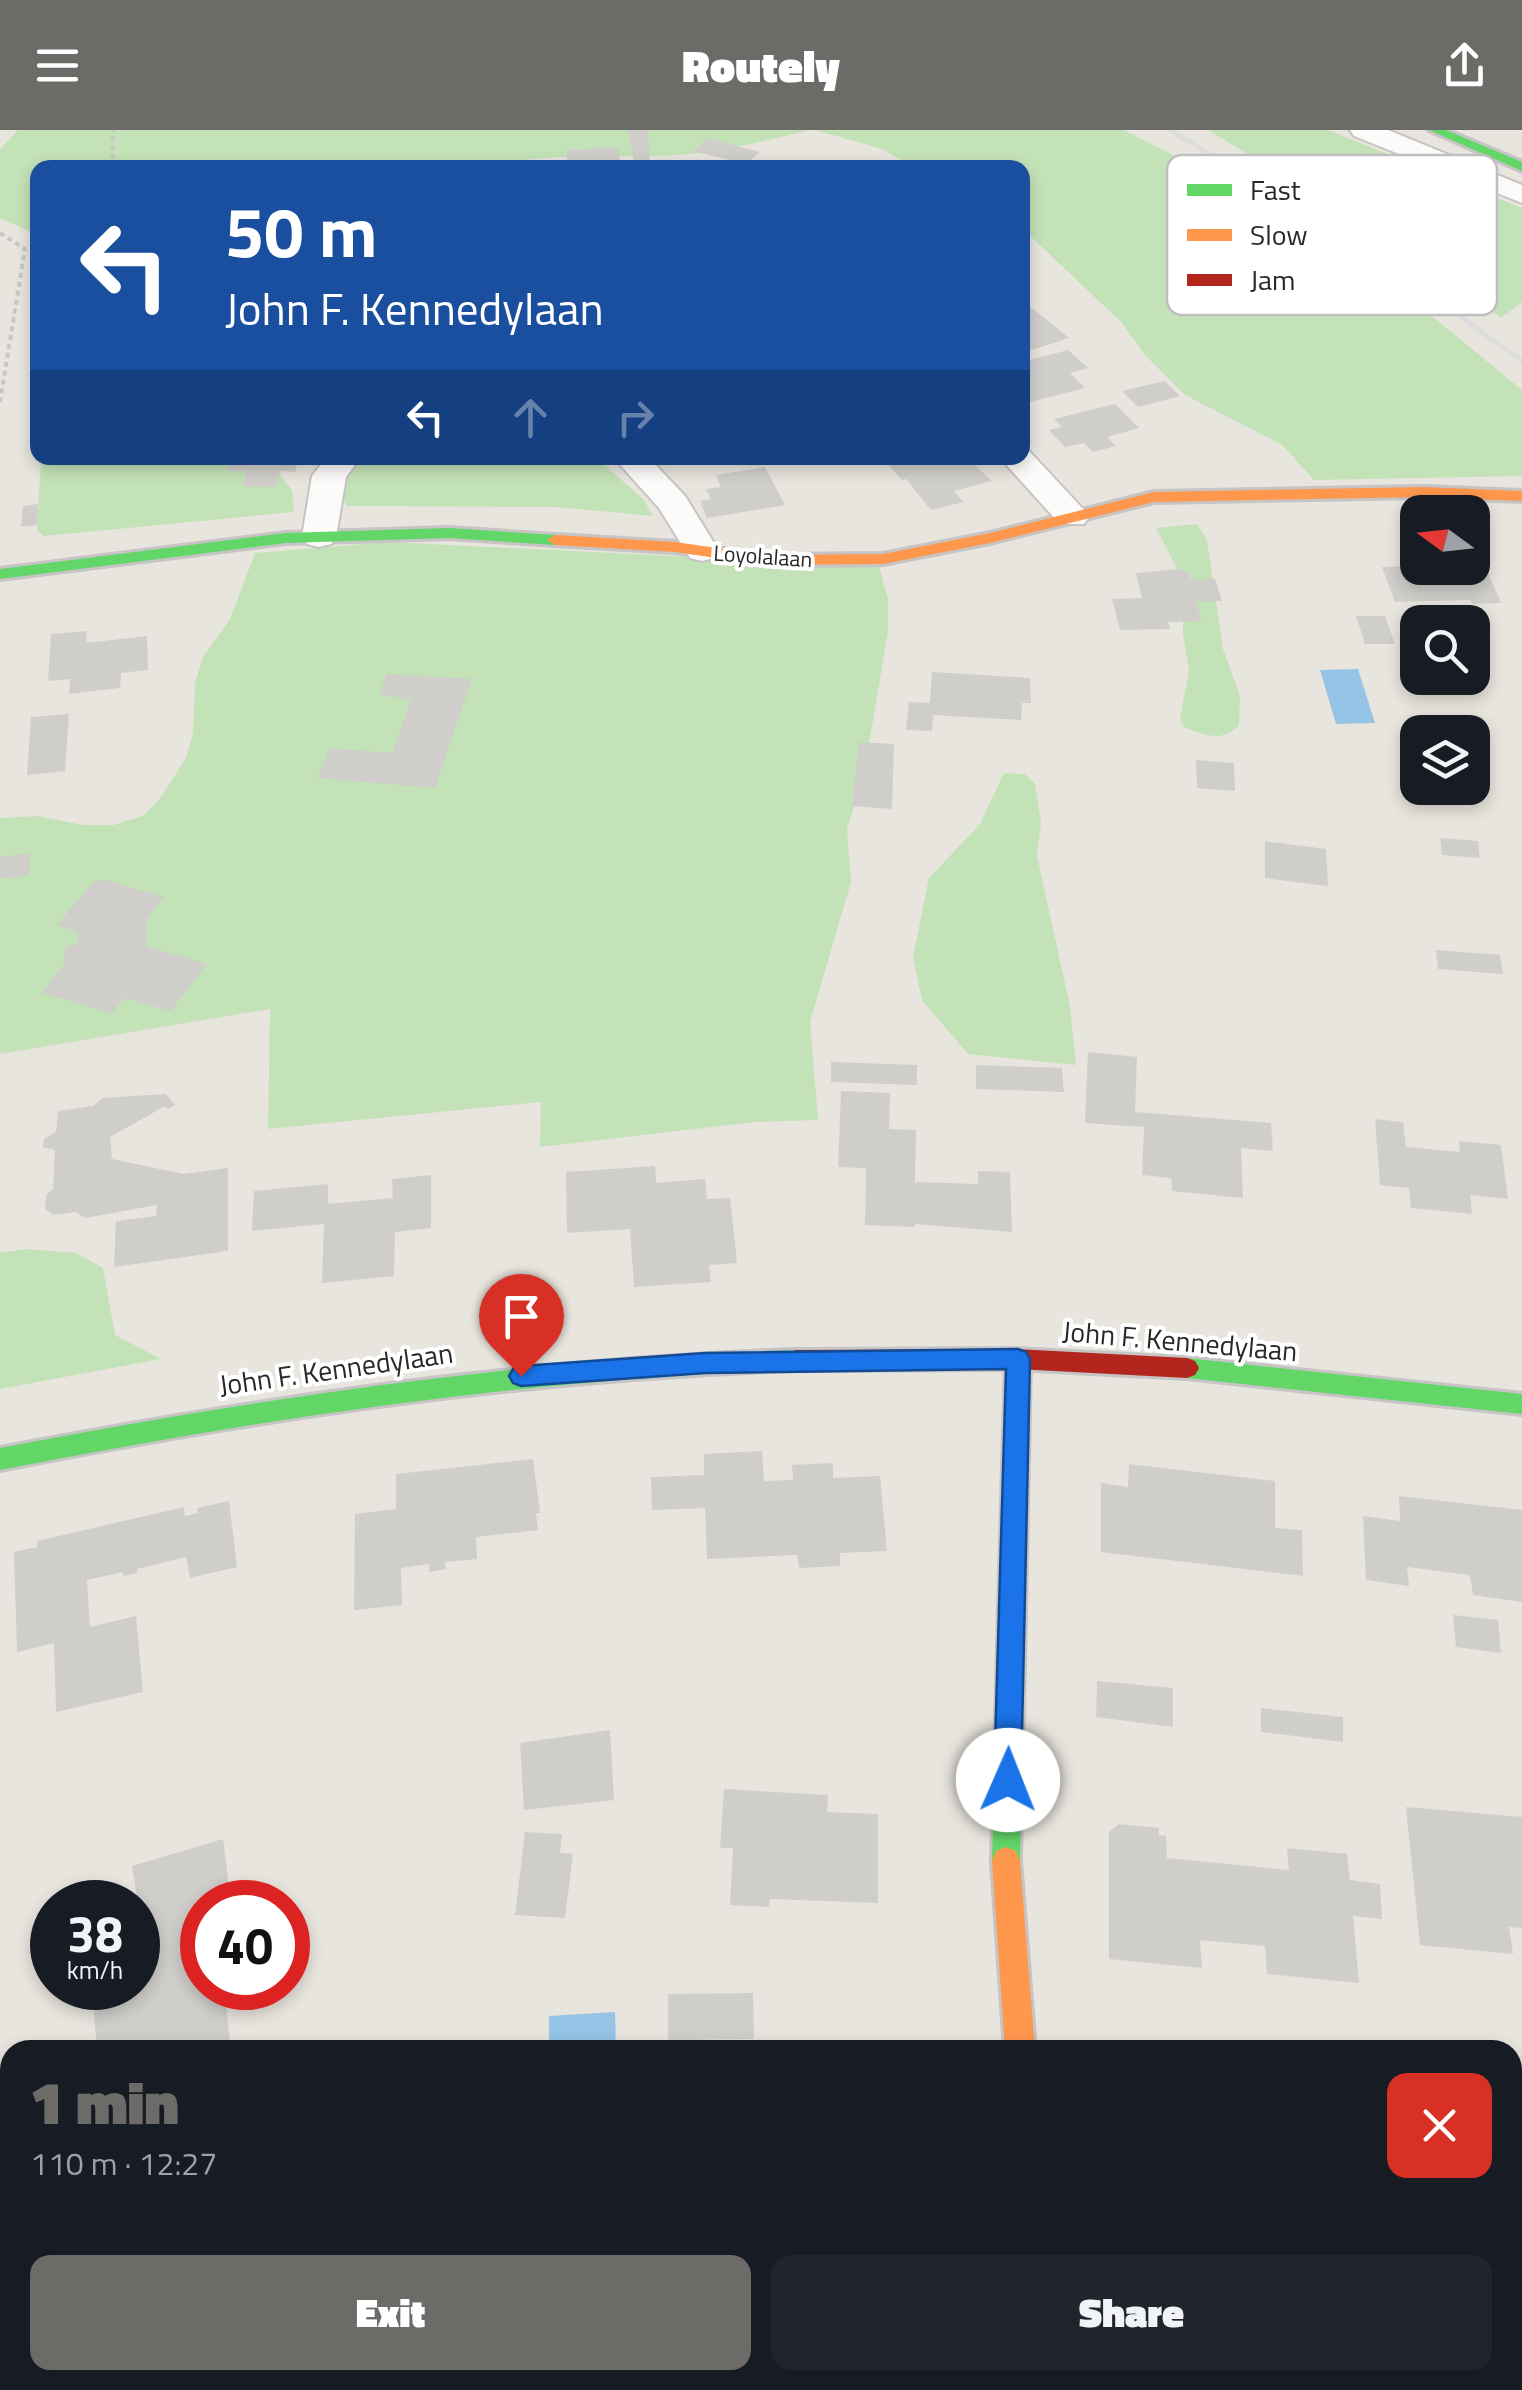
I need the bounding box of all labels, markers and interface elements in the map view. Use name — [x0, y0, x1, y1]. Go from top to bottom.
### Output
text: Routely — [682, 31, 840, 99]
icon: menu — [30, 38, 85, 93]
icon: share — [1437, 38, 1492, 93]
legend — [1167, 155, 1497, 315]
text: Fast — [1250, 168, 1301, 211]
text: 50 m — [225, 178, 378, 284]
icon: left — [60, 200, 190, 330]
text: Slow — [1250, 213, 1308, 256]
text: Jam — [1250, 258, 1296, 301]
text: John F. Kennedylaan — [225, 274, 604, 342]
icon: left — [398, 390, 453, 445]
icon: ahead — [503, 390, 558, 445]
icon: right — [608, 390, 663, 445]
north arrow — [1400, 495, 1490, 585]
map controls — [1400, 495, 1490, 805]
street label: Loyolalaan — [712, 536, 814, 576]
button: search — [1400, 605, 1490, 695]
button: layers — [1400, 715, 1490, 805]
pin — [479, 1274, 564, 1377]
icon: arrive — [494, 1289, 549, 1344]
street label: John F. Kennedylaan — [1061, 1309, 1299, 1372]
street label: John F. Kennedylaan — [216, 1331, 456, 1406]
position arrow — [956, 1728, 1060, 1832]
speed limit sign: 40 — [180, 1880, 310, 2010]
text: 38 — [67, 1895, 123, 1971]
text: km/h — [67, 1951, 123, 1989]
text: 1 min — [30, 2056, 179, 2147]
button: close — [1387, 2073, 1492, 2178]
text: 110 m · 12:27 — [30, 2139, 217, 2187]
button: Exit — [30, 2255, 751, 2370]
button: Share — [771, 2255, 1492, 2370]

